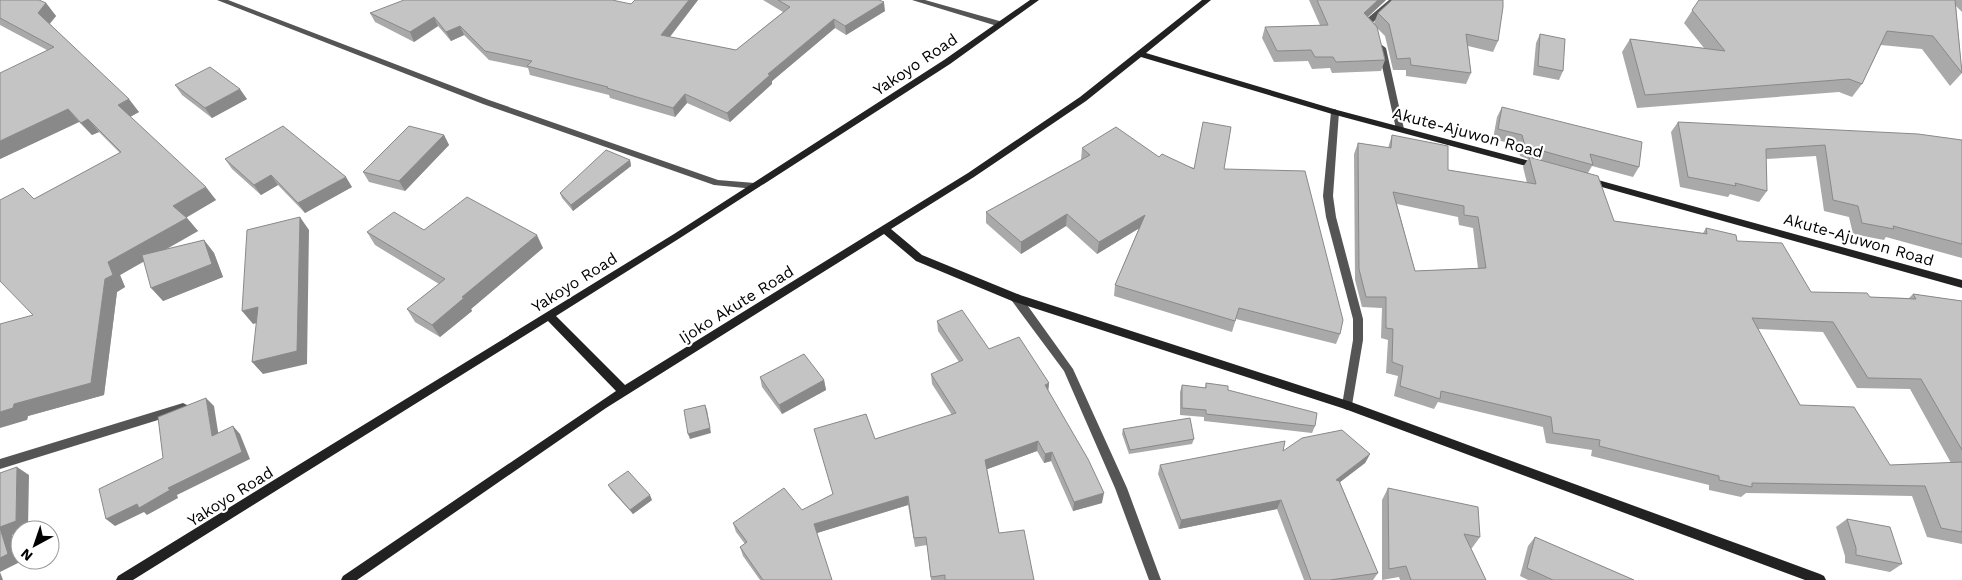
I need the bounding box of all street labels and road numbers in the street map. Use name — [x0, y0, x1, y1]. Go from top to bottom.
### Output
street label: Yakoyo Road — [870, 29, 961, 100]
street label: Akute-Ajuwon Road — [1391, 103, 1545, 162]
street label: Akute-Ajuwon Road — [1782, 209, 1936, 270]
street label: Yakoyo Road — [528, 249, 621, 316]
street label: Ijoko Akute Road — [675, 261, 797, 347]
street label: Yakoyo Road — [184, 463, 277, 530]

